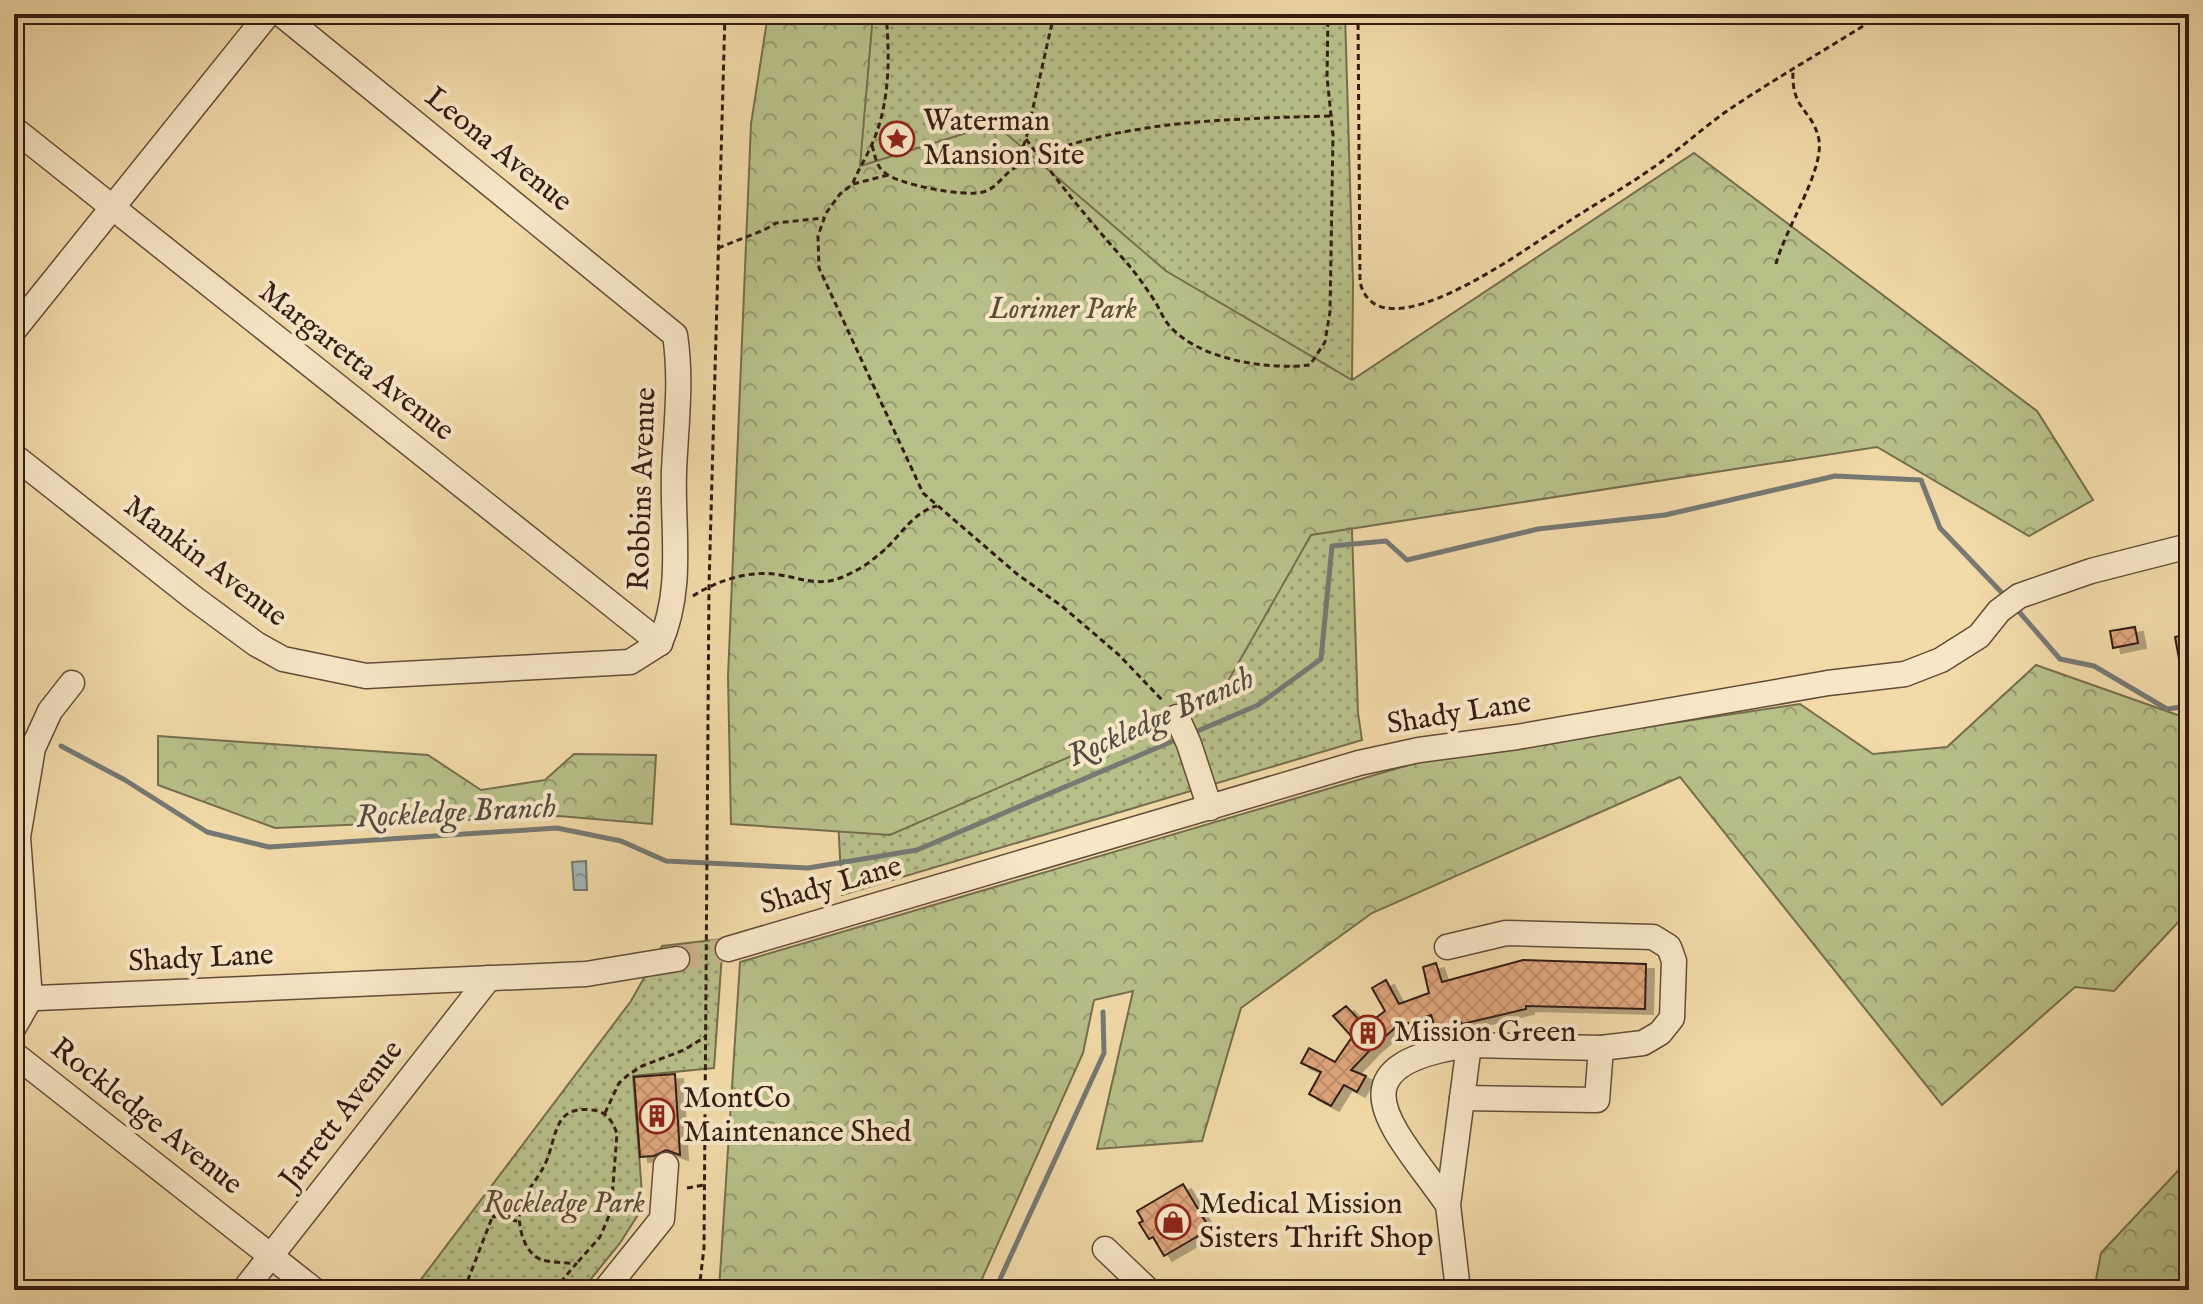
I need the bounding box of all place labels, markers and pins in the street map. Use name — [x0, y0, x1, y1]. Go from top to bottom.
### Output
place label: Waterman Mansion Site — [923, 103, 1085, 175]
place icon: Waterman Mansion Site — [878, 120, 916, 158]
building icon: Mission Green — [1349, 1014, 1387, 1052]
place label: Mission Green — [1394, 1014, 1576, 1052]
place label: MontCo Maintenance Shed — [683, 1080, 912, 1152]
building icon: MontCo Maintenance Shed — [638, 1097, 676, 1135]
place label: Medical Mission Sisters Thrift Shop — [1199, 1186, 1434, 1258]
shop icon: Medical Mission Sisters Thrift Shop — [1154, 1203, 1192, 1241]

